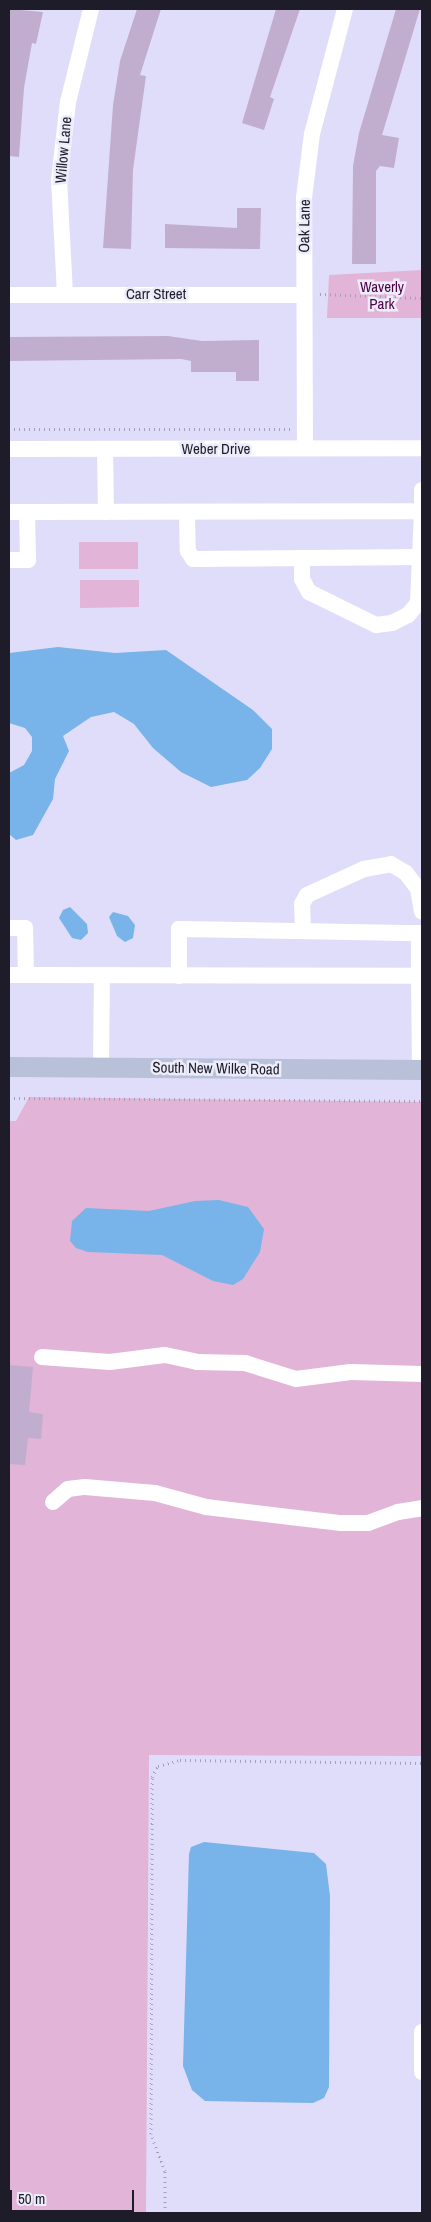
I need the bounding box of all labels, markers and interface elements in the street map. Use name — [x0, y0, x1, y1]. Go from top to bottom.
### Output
street label: Willow Lane — [51, 116, 75, 184]
street label: Oak Lane — [295, 199, 313, 253]
park label: Waverly Park — [360, 277, 404, 312]
street label: Carr Street — [126, 285, 186, 303]
street label: Weber Drive — [182, 440, 250, 458]
street label: South New Wilke Road — [152, 1058, 280, 1078]
scale bar — [12, 2180, 136, 2212]
text: 50 m — [18, 2188, 45, 2209]

